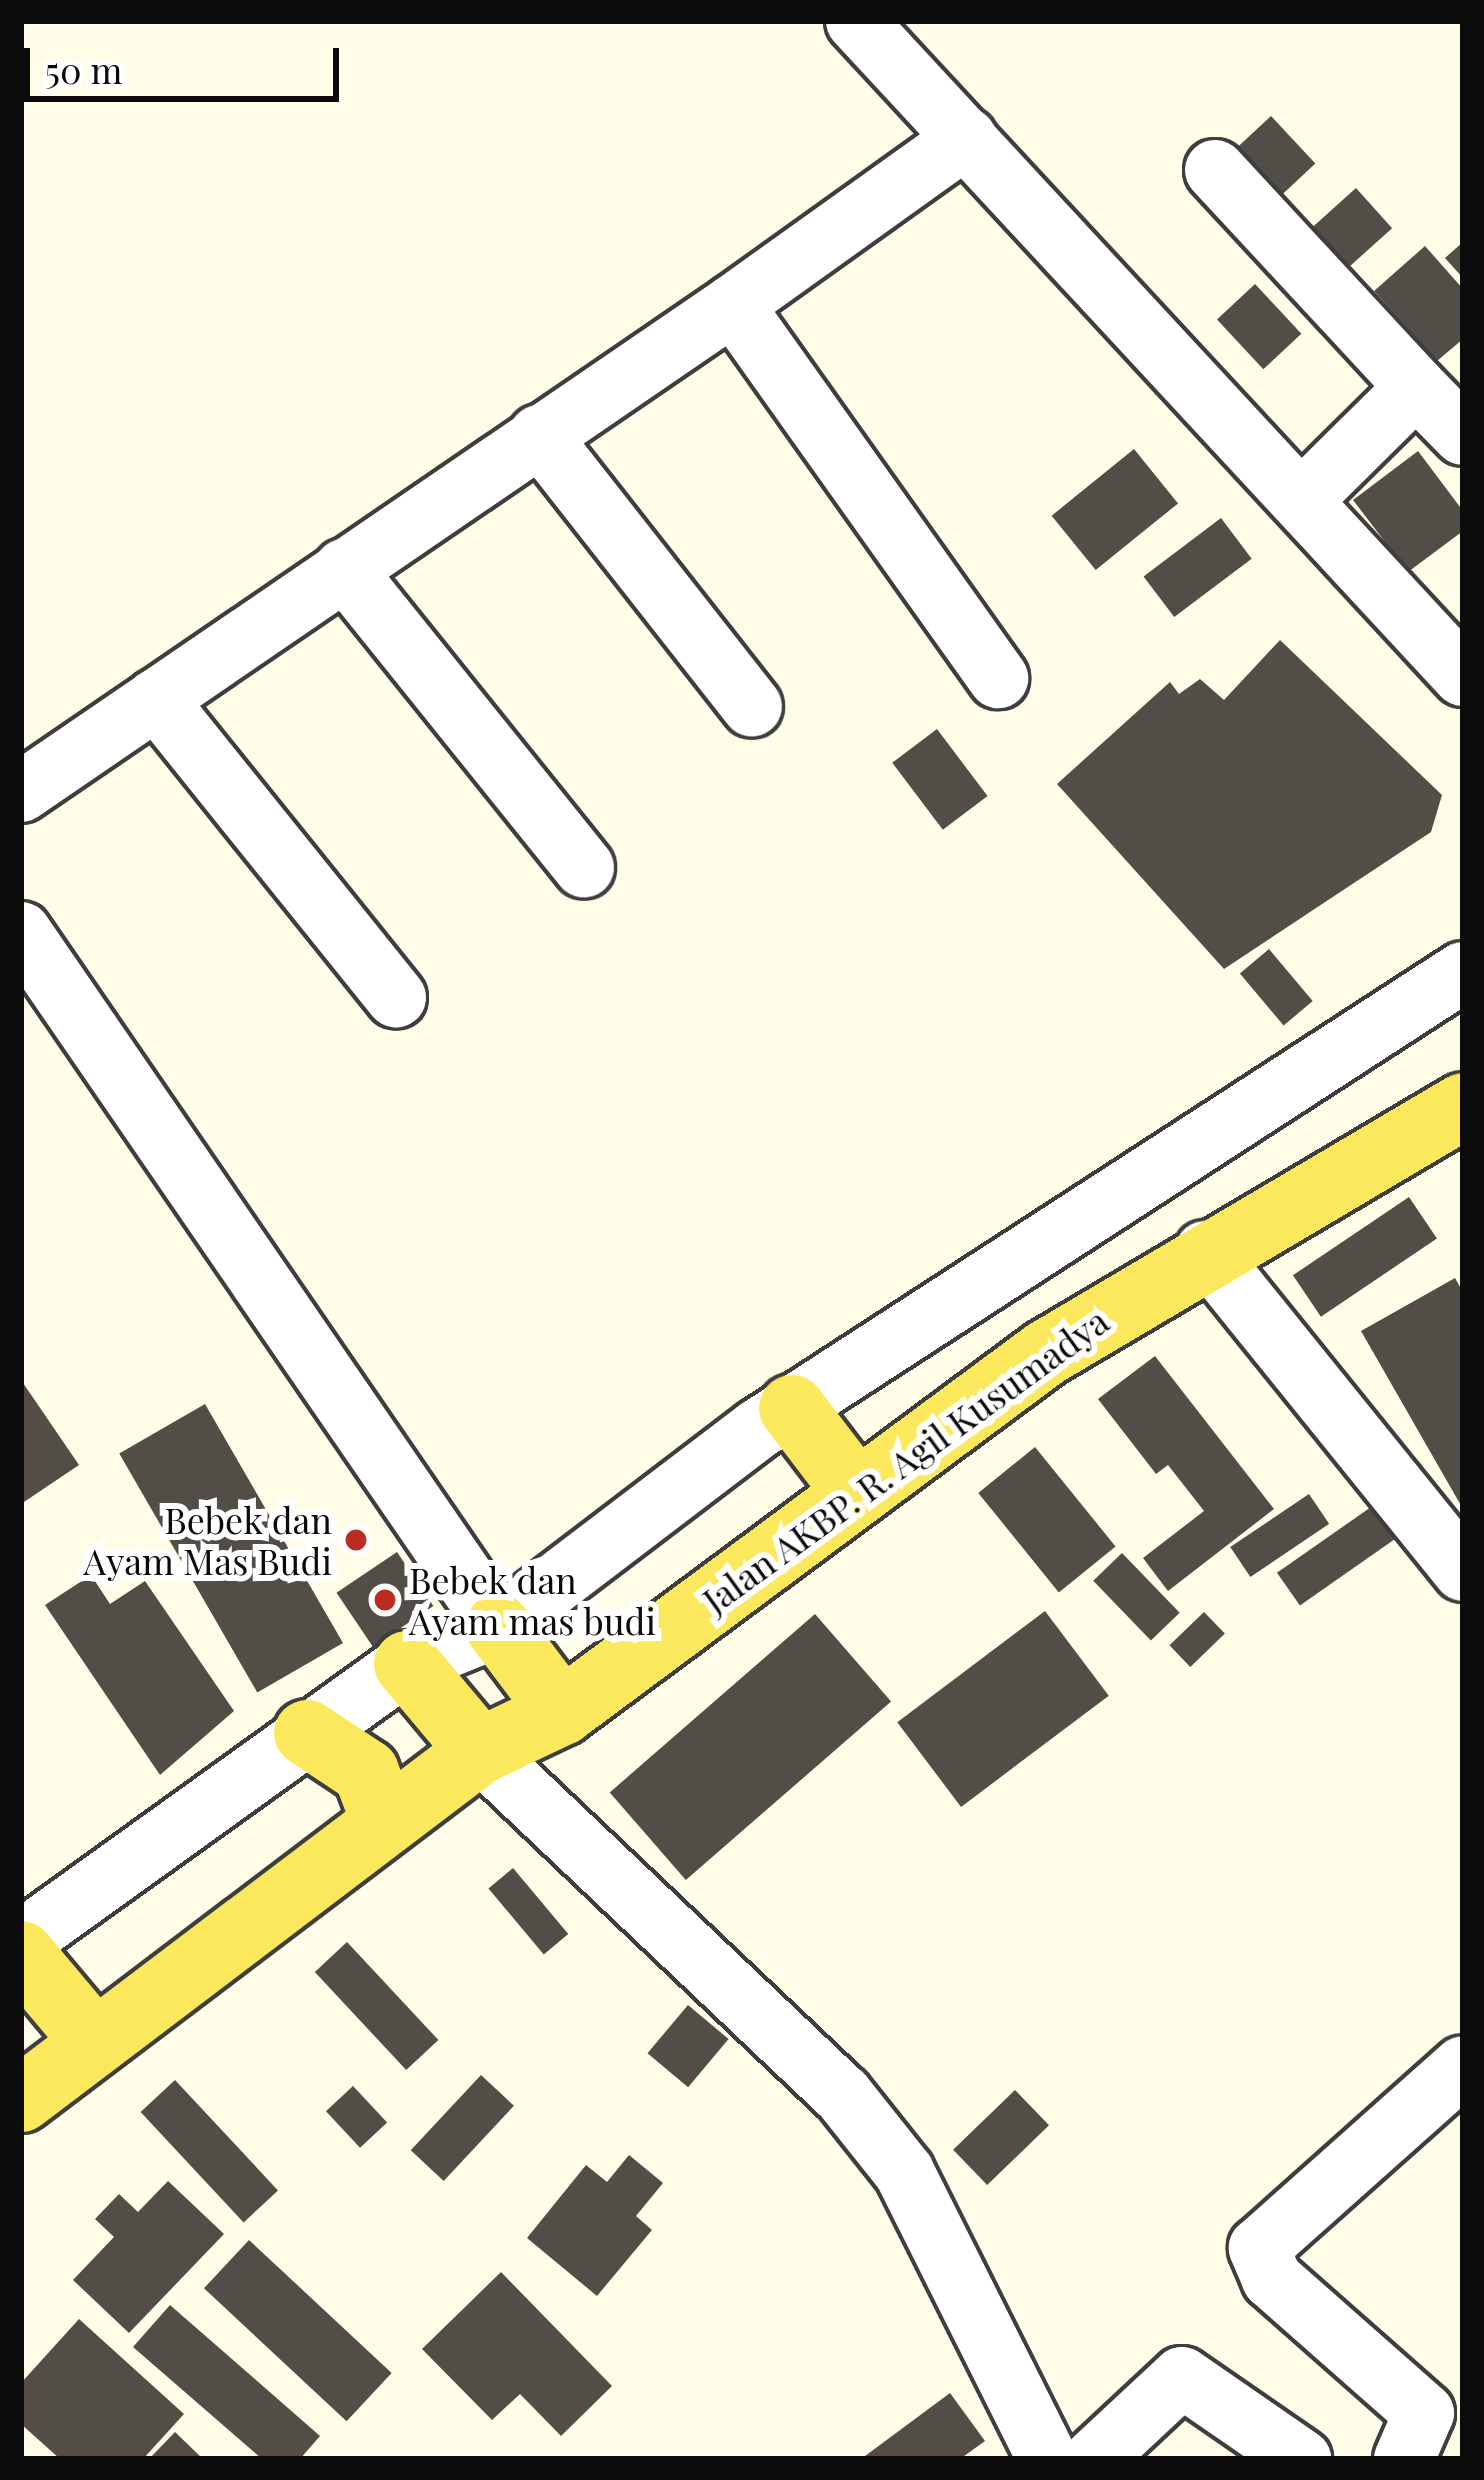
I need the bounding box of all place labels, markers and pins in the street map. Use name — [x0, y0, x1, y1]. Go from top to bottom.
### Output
place label: Bebek dan Ayam Mas Budi — [84, 1497, 332, 1582]
marker: Bebek dan Ayam Mas Budi — [343, 1527, 369, 1553]
place label: Bebek dan Ayam mas budi — [409, 1557, 656, 1642]
marker: Bebek dan Ayam mas budi — [372, 1587, 398, 1613]

